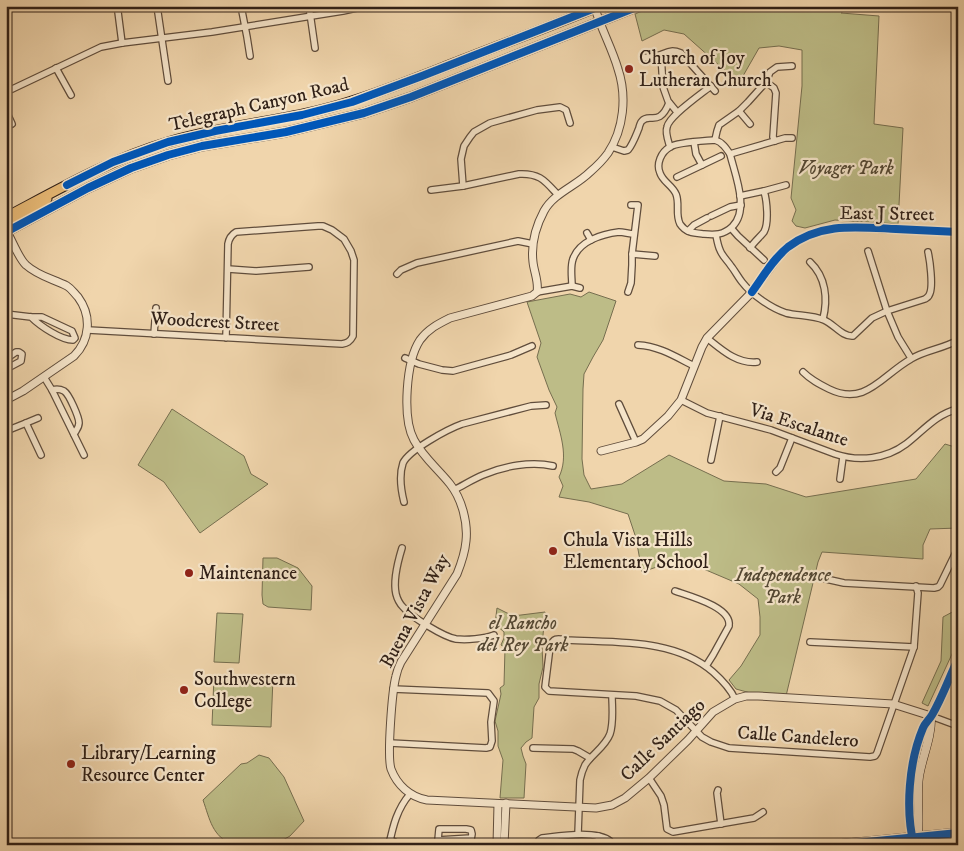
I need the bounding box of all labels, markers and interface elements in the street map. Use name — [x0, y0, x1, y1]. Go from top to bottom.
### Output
place label: Church of Joy Lutheran Church — [639, 47, 772, 92]
marker: Church of Joy Lutheran Church — [623, 63, 635, 75]
street label: Telegraph Canyon Road — [167, 73, 352, 137]
park label: Voyager Park — [798, 157, 894, 180]
street label: East J Street — [839, 202, 935, 226]
street label: Woodcrest Street — [149, 307, 280, 337]
street label: Via Escalante — [746, 398, 851, 452]
place label: Chula Vista Hills Elementary School — [563, 529, 709, 574]
marker: Chula Vista Hills Elementary School — [547, 545, 559, 557]
street label: Buena Vista Way — [375, 549, 455, 672]
place label: Maintenance — [199, 562, 297, 585]
park label: Independence Park — [734, 564, 831, 609]
marker: Maintenance — [183, 567, 195, 579]
park label: el Rancho del Rey Park — [477, 612, 569, 657]
place label: Southwestern College — [194, 668, 296, 713]
marker: Southwestern College — [178, 684, 190, 696]
street label: Calle Santiago — [616, 694, 710, 786]
street label: Calle Candelero — [736, 721, 860, 753]
place label: Library/Learning Resource Center — [81, 742, 216, 787]
marker: Library/Learning Resource Center — [65, 758, 77, 770]

